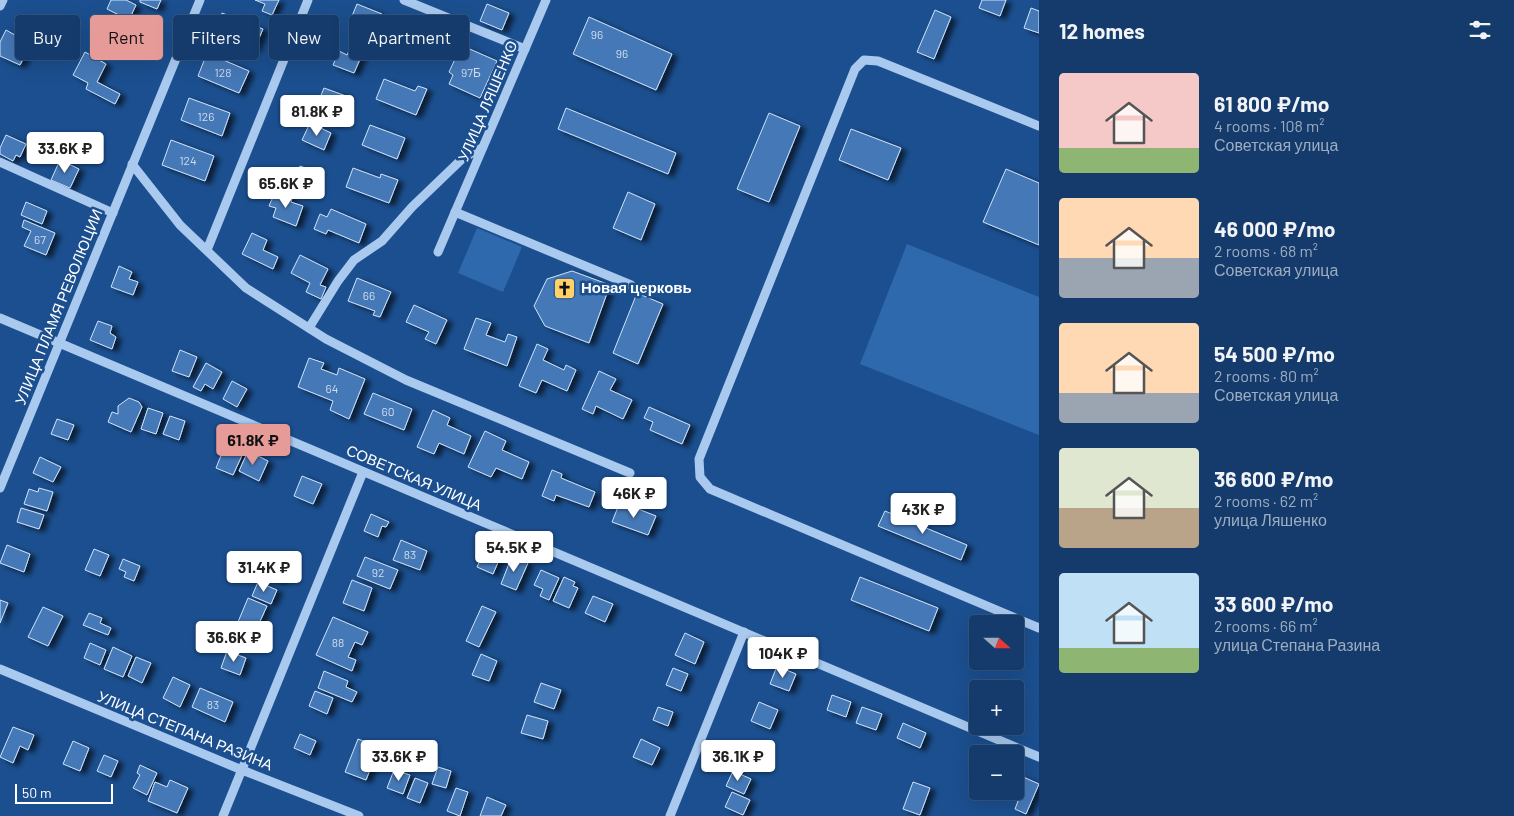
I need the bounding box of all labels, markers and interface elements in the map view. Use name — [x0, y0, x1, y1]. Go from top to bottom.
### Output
chip: Buy — [15, 15, 80, 60]
chip: Rent — [90, 15, 163, 60]
chip: Filters — [173, 15, 259, 60]
chip: New — [269, 15, 339, 60]
chip: Apartment — [349, 15, 469, 60]
icon: filters — [1466, 16, 1494, 44]
text: 12 homes — [1059, 18, 1145, 43]
house number: 96 — [591, 27, 603, 41]
street label: УЛИЦА ЛЯШЕНКО — [454, 38, 521, 164]
house number: 96 — [616, 46, 628, 60]
house number: 128 — [215, 65, 231, 79]
house number: 97Б — [461, 65, 481, 79]
text: 61 800 ₽/mo — [1214, 91, 1329, 116]
icon: home — [1099, 93, 1159, 153]
pin: 81.8K ₽ — [271, 94, 363, 137]
text: 81.8K ₽ — [291, 101, 343, 120]
house number: 126 — [198, 109, 214, 123]
text: 4 rooms · 108 m² — [1214, 116, 1325, 135]
pin: 33.6K ₽ — [19, 132, 111, 174]
text: Советская улица — [1214, 135, 1338, 154]
text: 33.6K ₽ — [38, 138, 92, 157]
house number: 124 — [179, 153, 197, 167]
pin: 65.6K ₽ — [240, 166, 332, 209]
text: 65.6K ₽ — [259, 173, 313, 192]
street label: УЛИЦА ПЛАМЯ РЕВОЛЮЦИИ — [11, 206, 106, 407]
text: 46 000 ₽/mo — [1214, 216, 1336, 241]
icon: home — [1099, 218, 1159, 278]
house number: 67 — [34, 232, 46, 246]
text: 2 rooms · 68 m² — [1214, 241, 1318, 260]
text: Советская улица — [1214, 260, 1338, 279]
church icon: Новая церковь — [553, 276, 577, 300]
place label: Новая церковь — [581, 278, 692, 296]
house number: 66 — [363, 288, 375, 302]
text: 54 500 ₽/mo — [1214, 341, 1335, 366]
icon: home — [1099, 343, 1159, 403]
text: 2 rooms · 80 m² — [1214, 366, 1319, 385]
house number: 64 — [326, 381, 338, 395]
text: Советская улица — [1214, 385, 1338, 404]
house number: 60 — [382, 404, 394, 418]
pin: 61.8K ₽ — [207, 424, 299, 466]
text: 61.8K ₽ — [227, 430, 279, 449]
street label: СОВЕТСКАЯ УЛИЦА — [344, 440, 485, 514]
text: 36 600 ₽/mo — [1214, 466, 1333, 491]
icon: home — [1099, 468, 1159, 528]
pin: 46K ₽ — [599, 476, 669, 519]
text: 46K ₽ — [613, 483, 655, 502]
text: 2 rooms · 62 m² — [1214, 491, 1318, 510]
pin: 43K ₽ — [888, 492, 958, 535]
text: 43K ₽ — [902, 499, 944, 518]
text: улица Ляшенко — [1214, 510, 1327, 529]
pin: 54.5K ₽ — [468, 530, 560, 573]
text: 54.5K ₽ — [486, 537, 542, 556]
house number: 83 — [404, 547, 416, 561]
pin: 31.4K ₽ — [218, 550, 310, 593]
text: 31.4K ₽ — [238, 557, 290, 576]
house number: 92 — [372, 565, 384, 579]
text: 33 600 ₽/mo — [1214, 591, 1334, 616]
icon: home — [1099, 593, 1159, 653]
north arrow — [969, 615, 1024, 670]
map controls — [969, 615, 1024, 800]
text: 2 rooms · 66 m² — [1214, 616, 1318, 635]
pin: 36.6K ₽ — [188, 620, 280, 663]
text: 36.6K ₽ — [207, 627, 261, 646]
house number: 88 — [332, 635, 344, 649]
text: улица Степана Разина — [1214, 635, 1380, 654]
pin: 104K ₽ — [742, 636, 824, 679]
text: 104K ₽ — [759, 643, 807, 662]
button: + — [969, 680, 1024, 735]
street label: УЛИЦА СТЕПАНА РАЗИНА — [95, 687, 276, 774]
house number: 83 — [207, 697, 219, 711]
pin: 33.6K ₽ — [353, 740, 445, 782]
pin: 36.1K ₽ — [692, 740, 784, 782]
button: − — [969, 745, 1024, 800]
text: 33.6K ₽ — [372, 746, 426, 765]
text: 36.1K ₽ — [712, 746, 764, 765]
scale bar — [15, 781, 112, 804]
text: 50 m — [22, 784, 51, 801]

